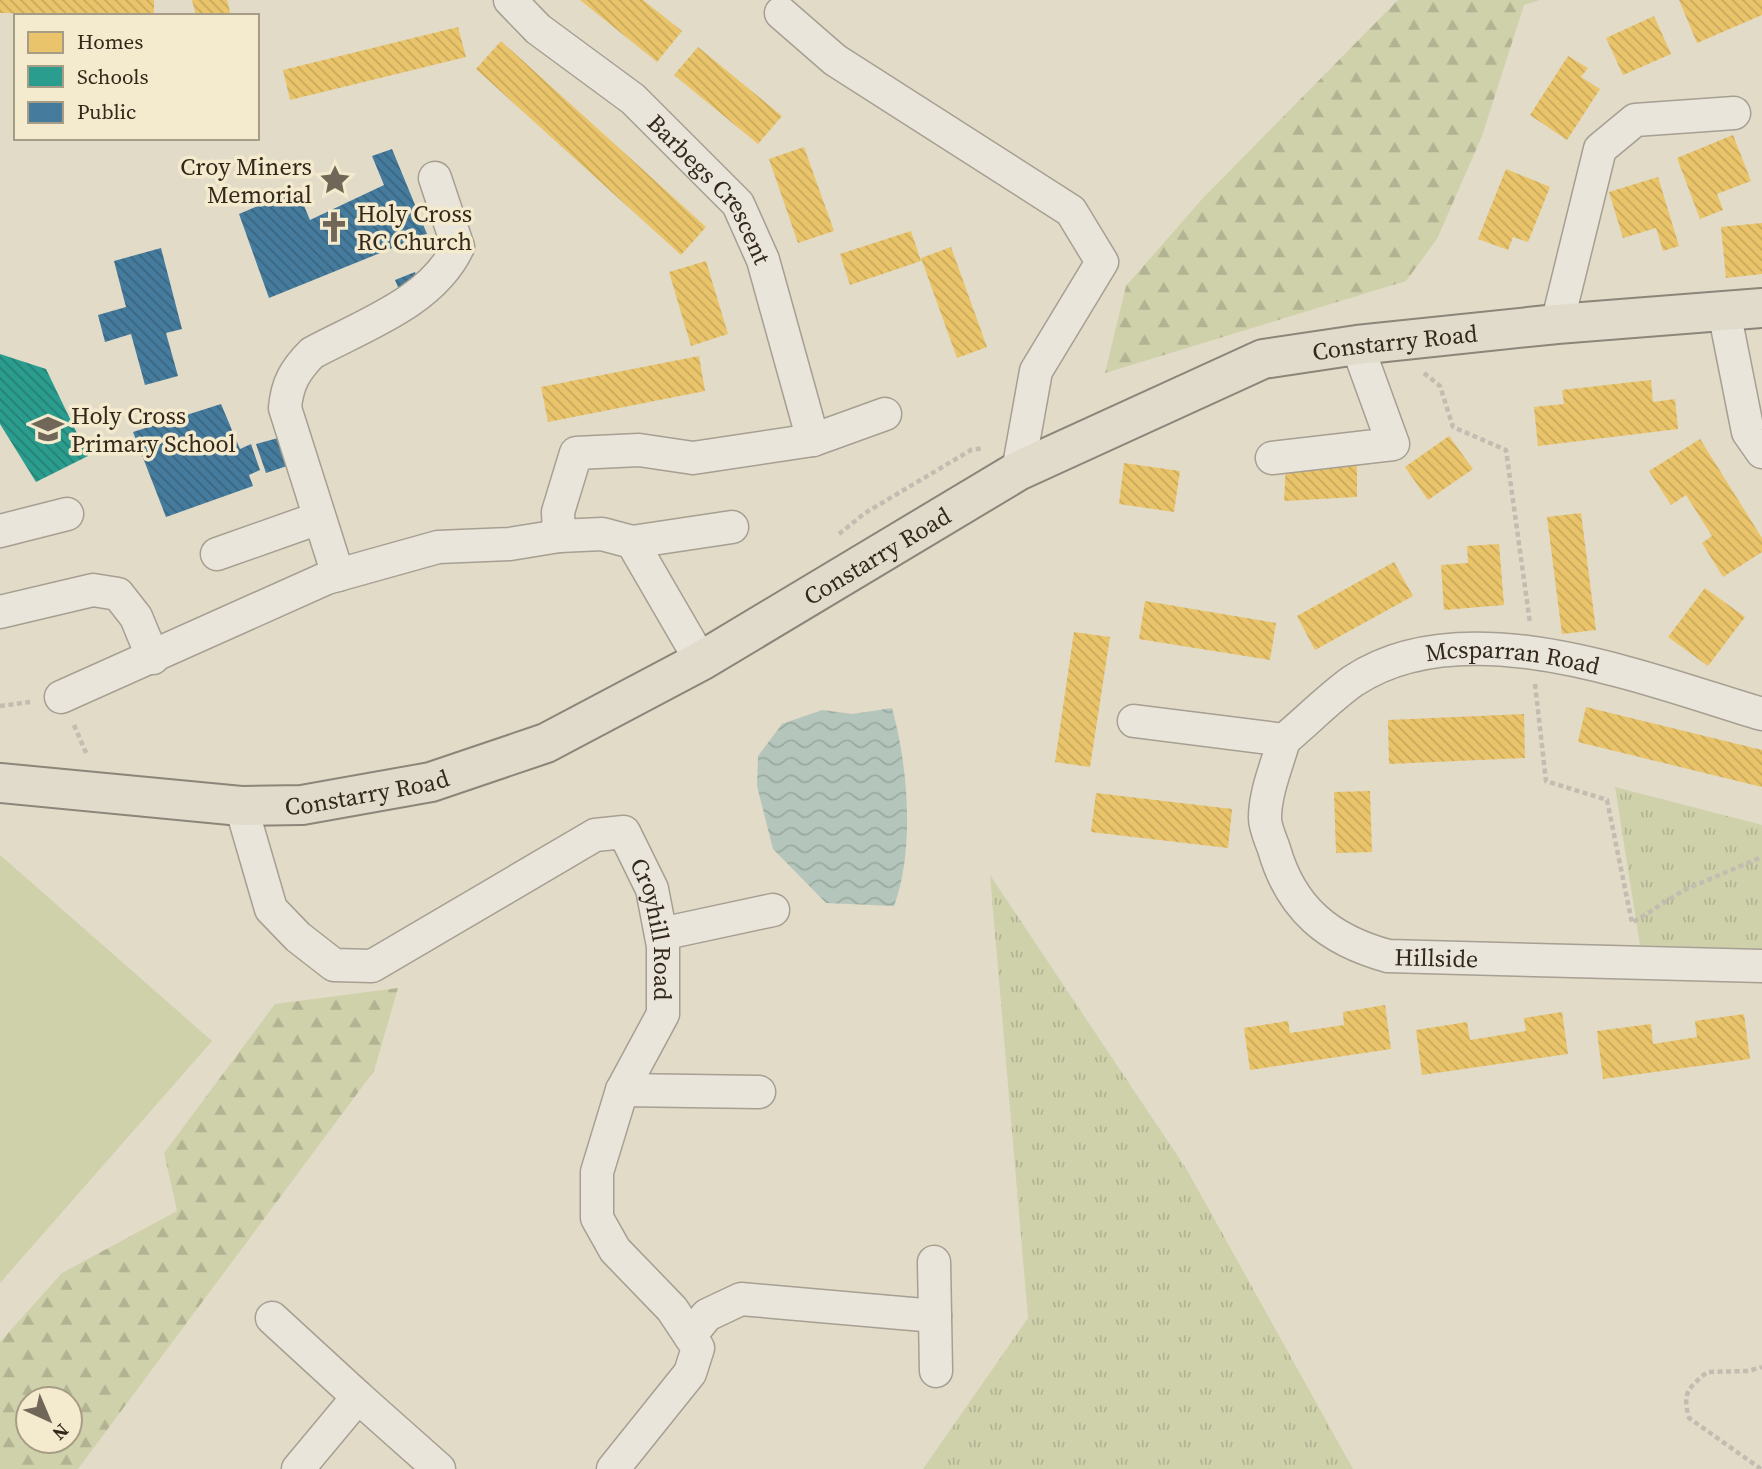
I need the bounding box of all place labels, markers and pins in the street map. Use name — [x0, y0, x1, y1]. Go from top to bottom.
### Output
place label: Croy Miners Memorial — [180, 150, 312, 211]
place icon: Croy Miners Memorial — [318, 163, 352, 197]
place label: Holy Cross RC Church — [357, 197, 472, 258]
church icon: Holy Cross RC Church — [317, 210, 351, 244]
place label: Holy Cross Primary School — [71, 399, 236, 460]
school or university icon: Holy Cross Primary School — [31, 412, 65, 446]

